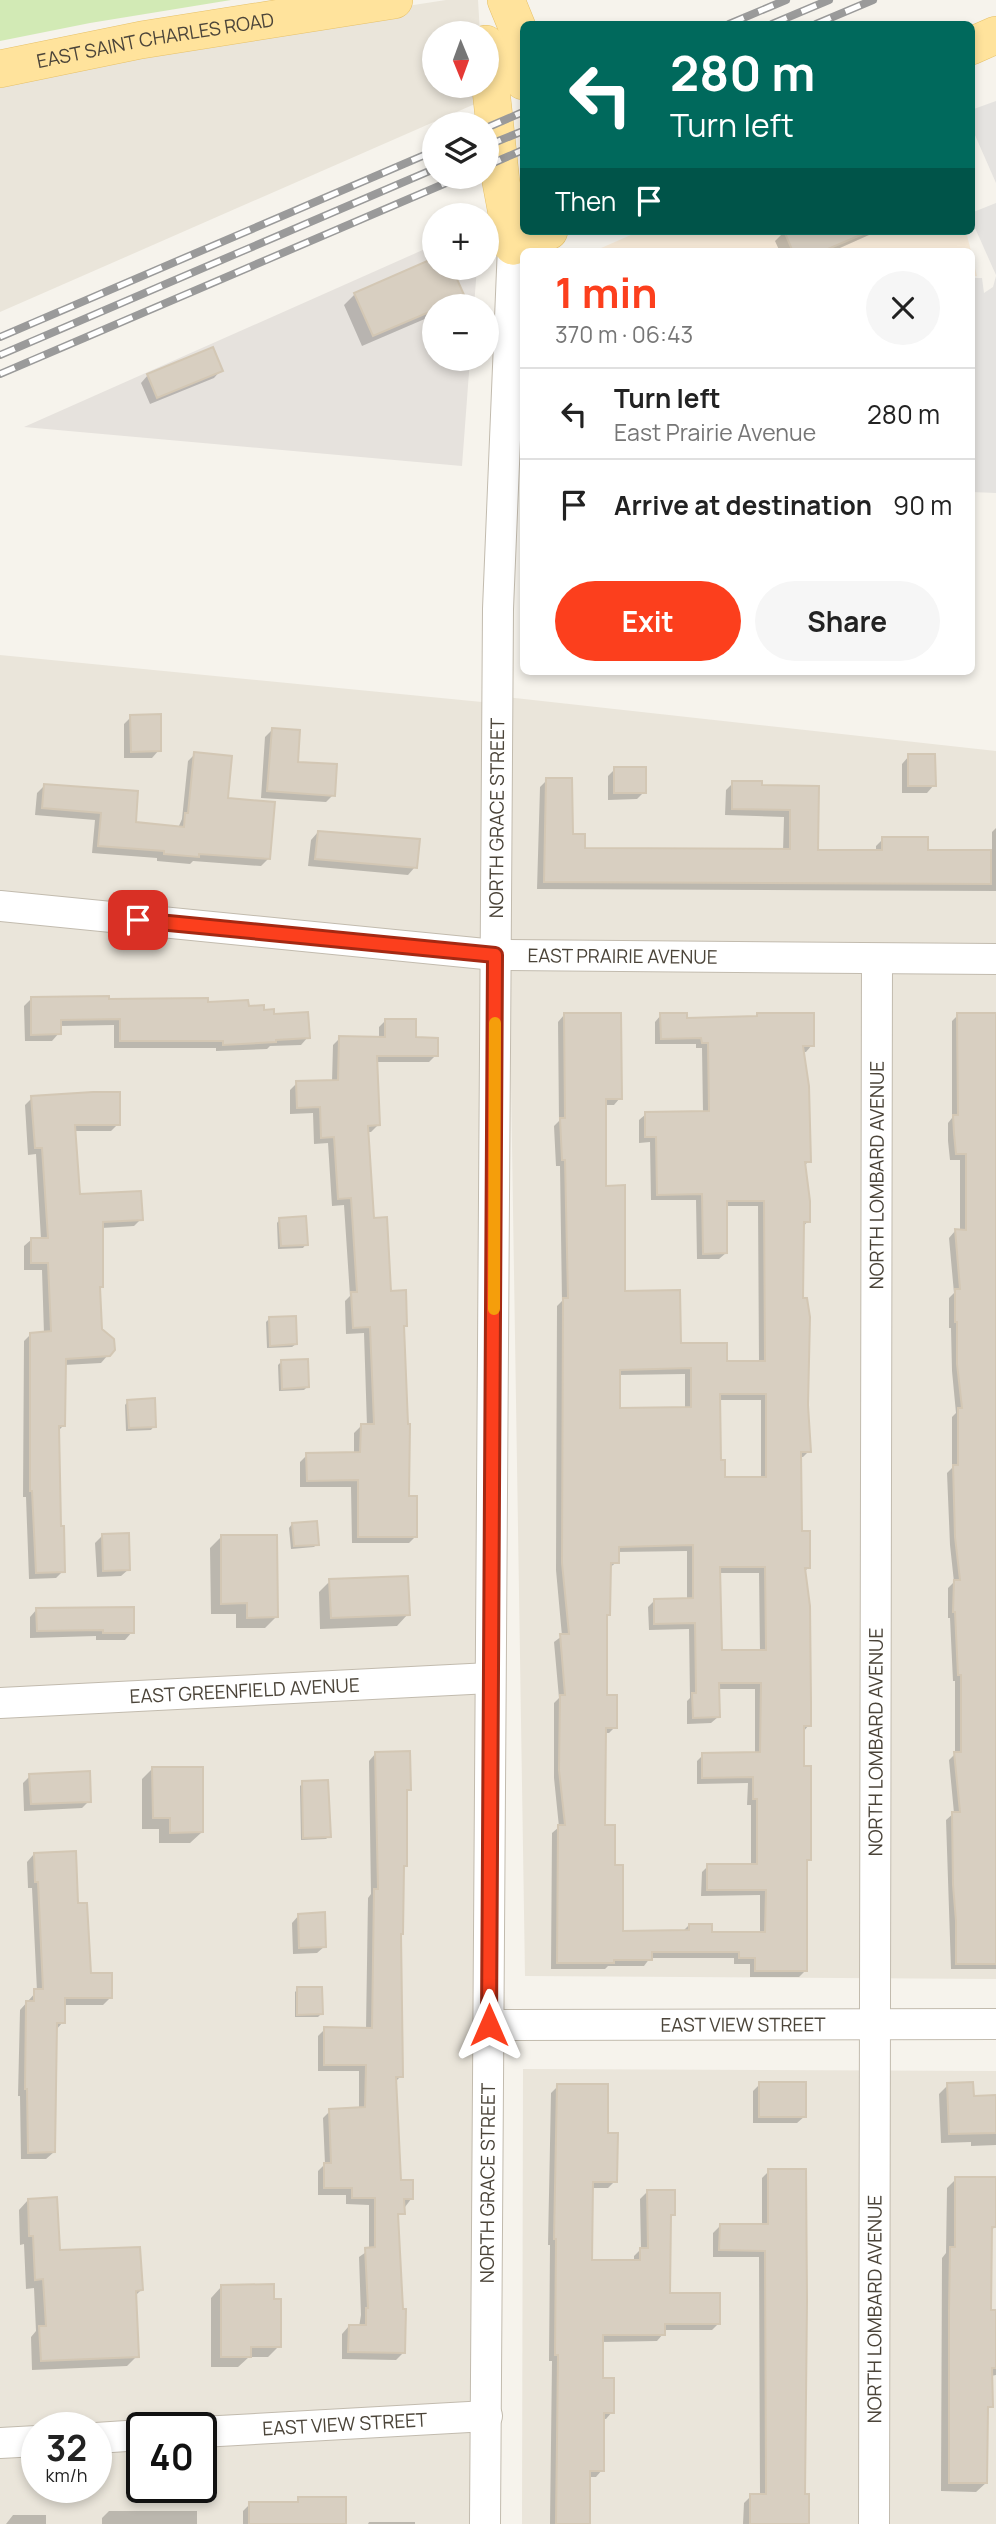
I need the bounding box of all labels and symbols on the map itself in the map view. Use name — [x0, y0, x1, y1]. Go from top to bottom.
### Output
street label: EAST SAINT CHARLES ROAD — [34, 6, 276, 74]
north arrow — [422, 21, 499, 98]
street label: NORTH GRACE STREET — [483, 717, 510, 918]
pin — [108, 890, 168, 950]
street label: EAST PRAIRIE AVENUE — [527, 942, 718, 970]
street label: NORTH LOMBARD AVENUE — [863, 1061, 890, 1289]
street label: NORTH LOMBARD AVENUE — [862, 1628, 889, 1856]
street label: EAST GREENFIELD AVENUE — [129, 1672, 360, 1709]
position arrow — [452, 1988, 526, 2062]
street label: EAST VIEW STREET — [660, 2011, 826, 2038]
street label: NORTH GRACE STREET — [474, 2082, 501, 2283]
street label: NORTH LOMBARD AVENUE — [861, 2195, 888, 2423]
street label: EAST VIEW STREET — [262, 2406, 429, 2442]
speed limit sign: 40 — [126, 2412, 217, 2503]

